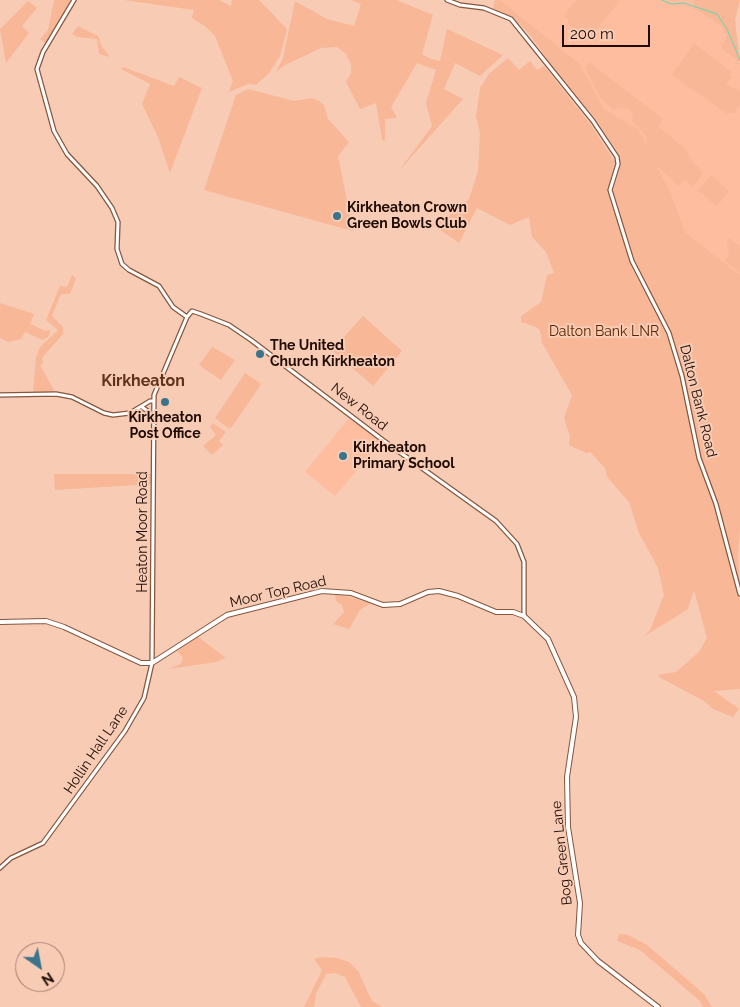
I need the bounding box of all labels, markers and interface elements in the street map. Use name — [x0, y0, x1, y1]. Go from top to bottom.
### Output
scale bar — [565, 15, 652, 47]
text: 200 m — [570, 25, 614, 43]
place label: Kirkheaton Crown Green Bowls Club — [347, 200, 467, 232]
marker: Kirkheaton Crown Green Bowls Club — [331, 210, 343, 222]
park label: Dalton Bank LNR — [549, 324, 659, 340]
place label: The United Church Kirkheaton — [270, 338, 395, 371]
street label: Dalton Bank Road — [676, 343, 720, 459]
marker: The United Church Kirkheaton — [254, 348, 266, 360]
district label: Kirkheaton — [101, 371, 185, 391]
street label: New Road — [327, 380, 391, 434]
marker: Kirkheaton Post Office — [159, 396, 171, 408]
place label: Kirkheaton Post Office — [128, 410, 202, 442]
place label: Kirkheaton Primary School — [353, 440, 455, 472]
marker: Kirkheaton Primary School — [337, 450, 349, 462]
street label: Heaton Moor Road — [135, 471, 151, 593]
street label: Moor Top Road — [228, 573, 328, 611]
street label: Hollin Hall Lane — [60, 703, 132, 797]
street label: Bog Green Lane — [548, 800, 576, 906]
north arrow — [15, 942, 65, 992]
text: N — [39, 969, 56, 988]

